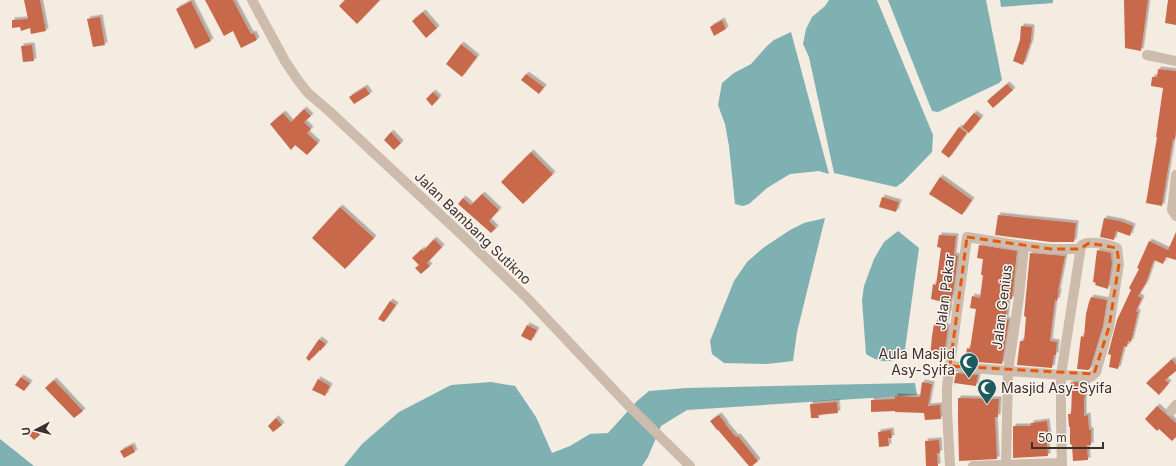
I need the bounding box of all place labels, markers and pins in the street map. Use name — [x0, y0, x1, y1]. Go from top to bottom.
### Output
place label: Aula Masjid Asy-Syifa — [879, 345, 955, 378]
mosque icon: Aula Masjid Asy-Syifa — [958, 351, 980, 379]
mosque icon: Masjid Asy-Syifa — [976, 377, 998, 405]
place label: Masjid Asy-Syifa — [1001, 379, 1112, 396]

